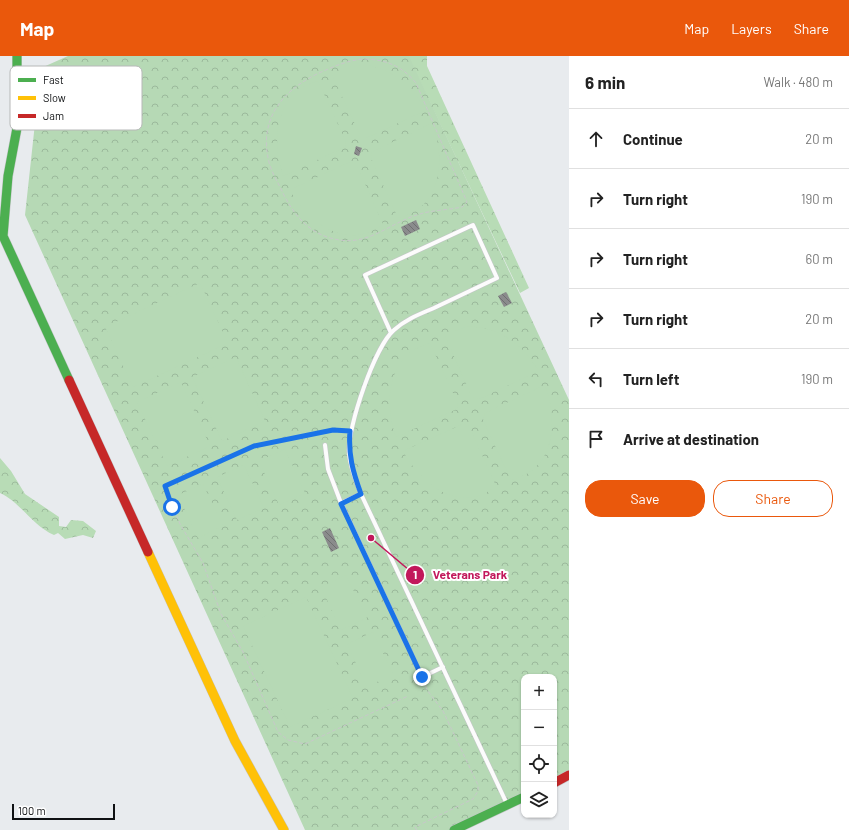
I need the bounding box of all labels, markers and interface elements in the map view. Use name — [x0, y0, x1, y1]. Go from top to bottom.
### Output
text: Map — [20, 17, 54, 40]
text: Map — [684, 20, 709, 37]
text: Layers — [731, 20, 772, 37]
text: Share — [794, 20, 829, 37]
legend — [10, 66, 142, 130]
text: 6 min — [585, 72, 625, 92]
text: Fast — [43, 73, 64, 86]
text: Walk · 480 m — [763, 74, 833, 90]
text: Slow — [43, 91, 66, 104]
text: Jam — [43, 109, 64, 122]
icon: ahead — [585, 128, 607, 150]
text: Continue — [623, 130, 683, 148]
text: 20 m — [805, 131, 833, 147]
icon: right — [585, 188, 607, 210]
text: Turn right — [623, 190, 688, 208]
text: 190 m — [801, 191, 833, 207]
icon: right — [585, 248, 607, 270]
text: Turn right — [623, 250, 688, 268]
text: 60 m — [806, 251, 833, 267]
icon: right — [585, 308, 607, 330]
text: Turn right — [623, 310, 688, 328]
text: 20 m — [805, 311, 833, 327]
icon: left — [585, 368, 607, 390]
text: Turn left — [623, 370, 679, 388]
text: 190 m — [801, 371, 833, 387]
icon: arrive — [585, 428, 607, 450]
text: Arrive at destination — [623, 430, 759, 448]
button: Save — [585, 480, 705, 517]
button: Share — [713, 480, 833, 517]
route start — [163, 498, 181, 516]
callout: Veterans Park — [405, 563, 515, 587]
text: 1 — [413, 567, 417, 581]
text: Veterans Park — [433, 567, 508, 581]
route end — [413, 668, 431, 686]
map controls — [521, 674, 557, 818]
button: + — [521, 674, 557, 710]
button: − — [521, 710, 557, 746]
button: locate — [521, 746, 557, 782]
button: layers — [521, 782, 557, 818]
scale bar — [12, 802, 115, 821]
text: 100 m — [18, 804, 46, 817]

